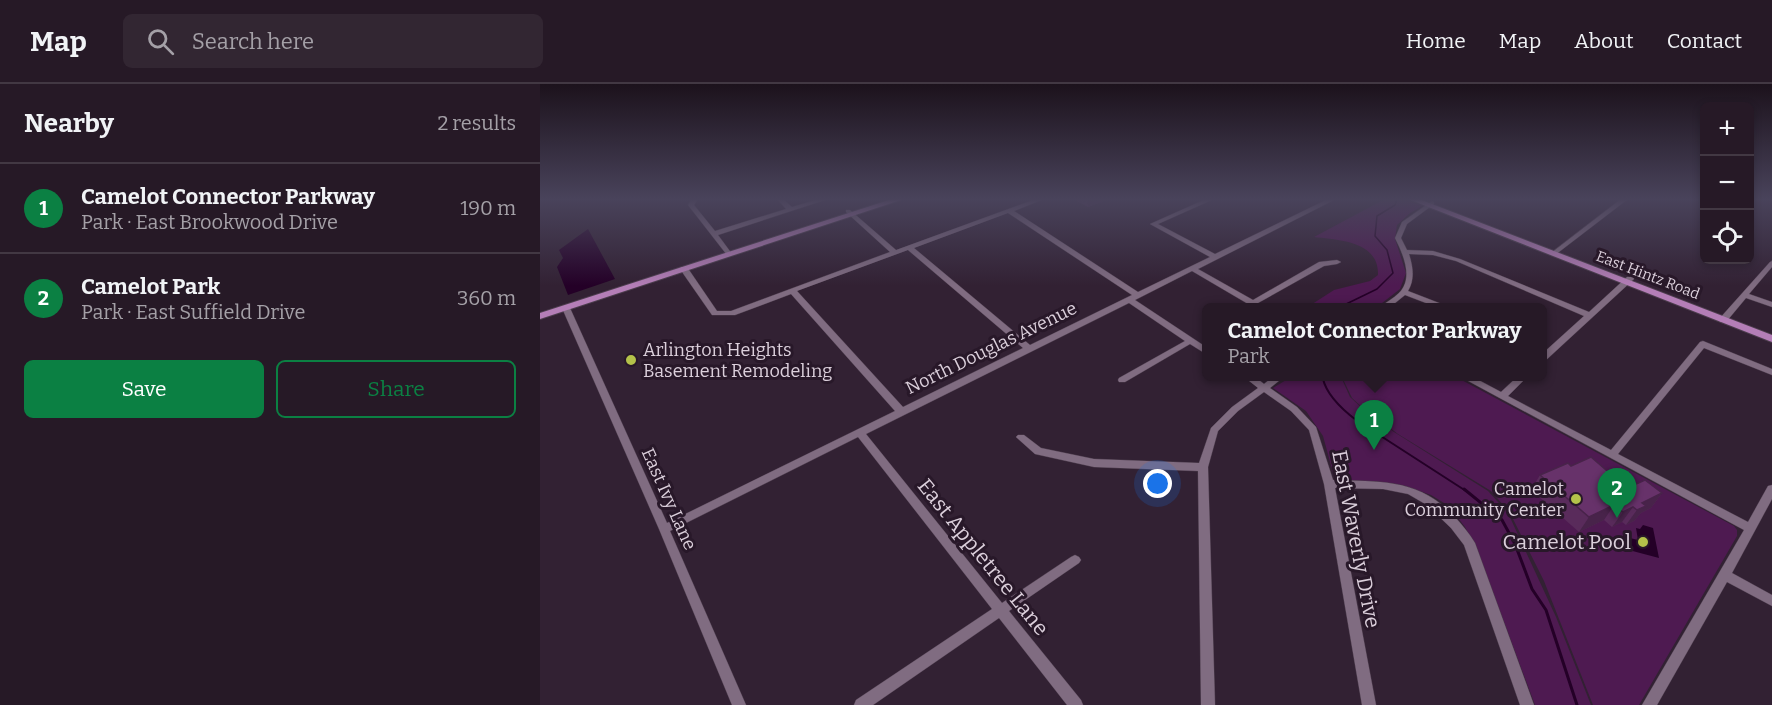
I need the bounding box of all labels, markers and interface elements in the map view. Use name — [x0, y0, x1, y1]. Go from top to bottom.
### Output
search box — [123, 14, 543, 68]
text: Map — [30, 25, 87, 58]
icon: search — [144, 25, 177, 58]
text: Search here — [192, 28, 314, 55]
text: Home — [1406, 28, 1466, 54]
text: Map — [1499, 28, 1541, 54]
text: About — [1574, 28, 1634, 54]
text: Contact — [1667, 28, 1742, 54]
map controls — [1700, 102, 1754, 264]
button: + — [1700, 102, 1754, 156]
text: Nearby — [24, 108, 114, 139]
text: 2 results — [437, 111, 516, 135]
button: − — [1700, 156, 1754, 210]
text: Camelot Connector Parkway — [81, 183, 375, 210]
text: 1 — [39, 196, 48, 220]
text: 190 m — [460, 196, 516, 220]
text: Park · East Brookwood Drive — [81, 210, 338, 234]
button: locate — [1700, 210, 1754, 264]
street label: East Hintz Road — [1594, 247, 1703, 303]
text: Camelot Park — [81, 273, 220, 300]
text: 2 — [38, 286, 49, 310]
text: 360 m — [457, 286, 516, 310]
street label: North Douglas Avenue — [902, 297, 1080, 399]
text: Park · East Suffield Drive — [81, 300, 305, 324]
popup — [1202, 303, 1547, 381]
text: Camelot Connector Parkway — [1227, 317, 1522, 344]
place label: Arlington Heights Basement Remodeling — [643, 339, 832, 382]
text: Park — [1227, 344, 1270, 368]
marker: Arlington Heights Basement Remodeling — [624, 353, 638, 367]
button: Save — [24, 360, 264, 418]
button: Share — [276, 360, 516, 418]
pin: 1 — [1354, 400, 1394, 450]
street label: East Ivy Lane — [637, 445, 701, 553]
street label: East Waverly Drive — [1326, 448, 1386, 630]
pin: 2 — [1598, 468, 1636, 518]
your location — [1143, 469, 1172, 498]
street label: East Appletree Lane — [912, 473, 1054, 641]
place label: Camelot Community Center — [1404, 478, 1564, 521]
marker: Camelot Community Center — [1569, 492, 1583, 506]
place label: Camelot Pool — [1503, 529, 1631, 555]
marker: Camelot Pool — [1636, 535, 1650, 549]

